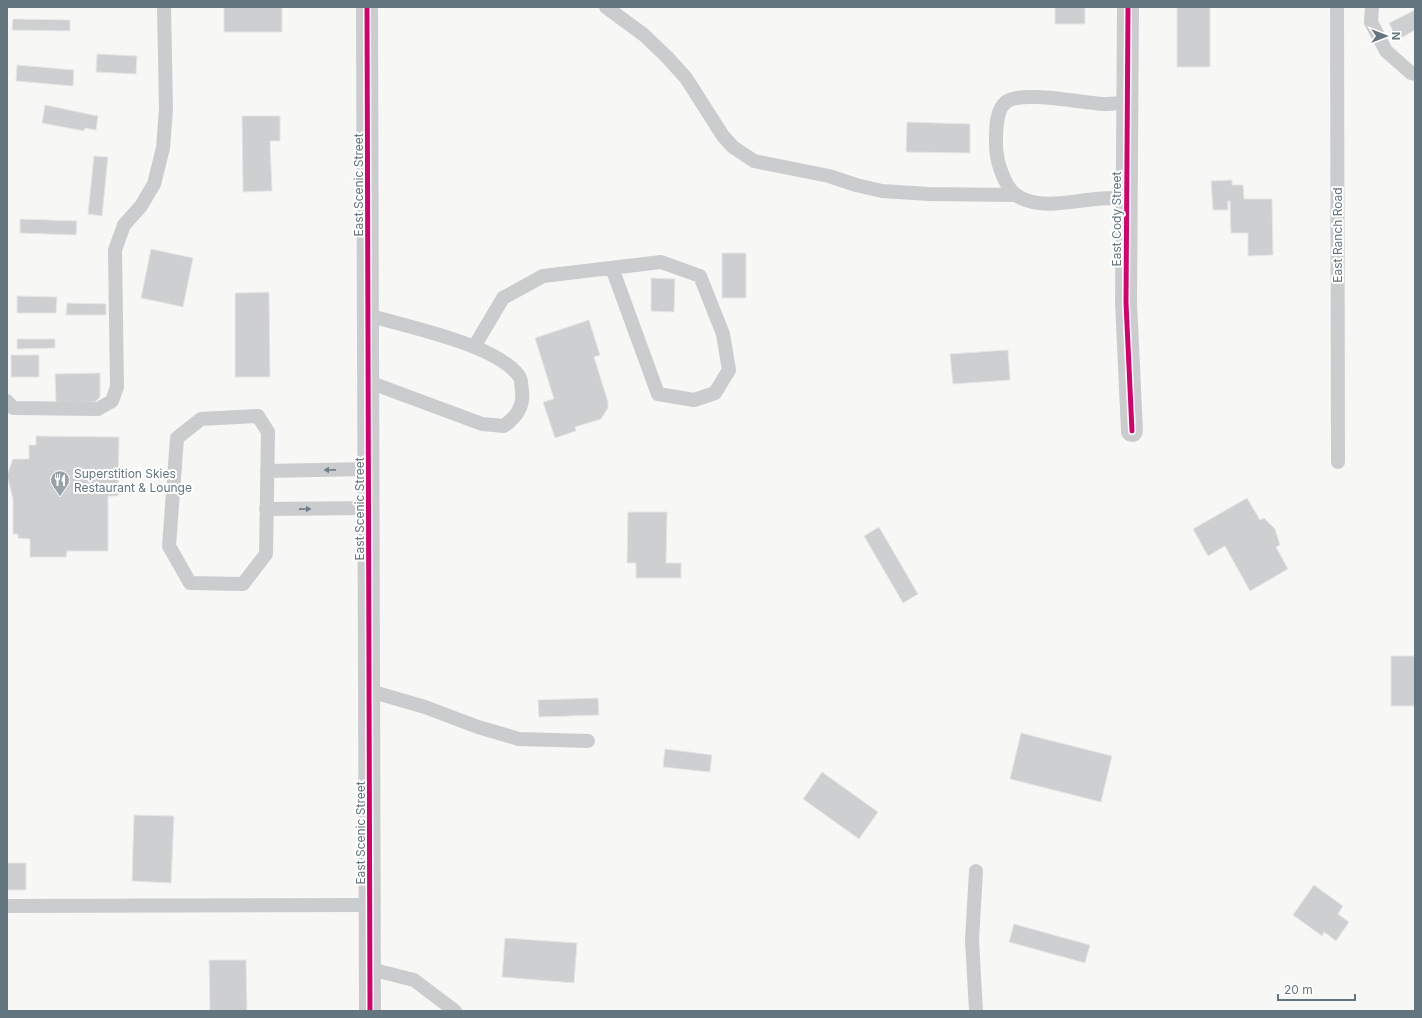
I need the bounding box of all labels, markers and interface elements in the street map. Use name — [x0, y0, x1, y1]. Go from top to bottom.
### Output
north arrow — [1366, 16, 1406, 56]
text: N — [1389, 32, 1403, 40]
street label: East Scenic Street — [351, 133, 366, 237]
street label: East Cody Street — [1109, 171, 1124, 266]
street label: East Ranch Road — [1330, 187, 1345, 283]
street label: East Scenic Street — [352, 457, 367, 561]
place label: Superstition Skies Restaurant & Lounge — [74, 466, 192, 495]
one-way arrow — [324, 466, 336, 473]
restaurant icon: Superstition Skies Restaurant & Lounge — [49, 469, 71, 497]
one-way arrow — [299, 506, 312, 512]
street label: East Scenic Street — [353, 781, 368, 885]
scale bar — [1278, 976, 1355, 1002]
text: 20 m — [1284, 982, 1313, 997]

